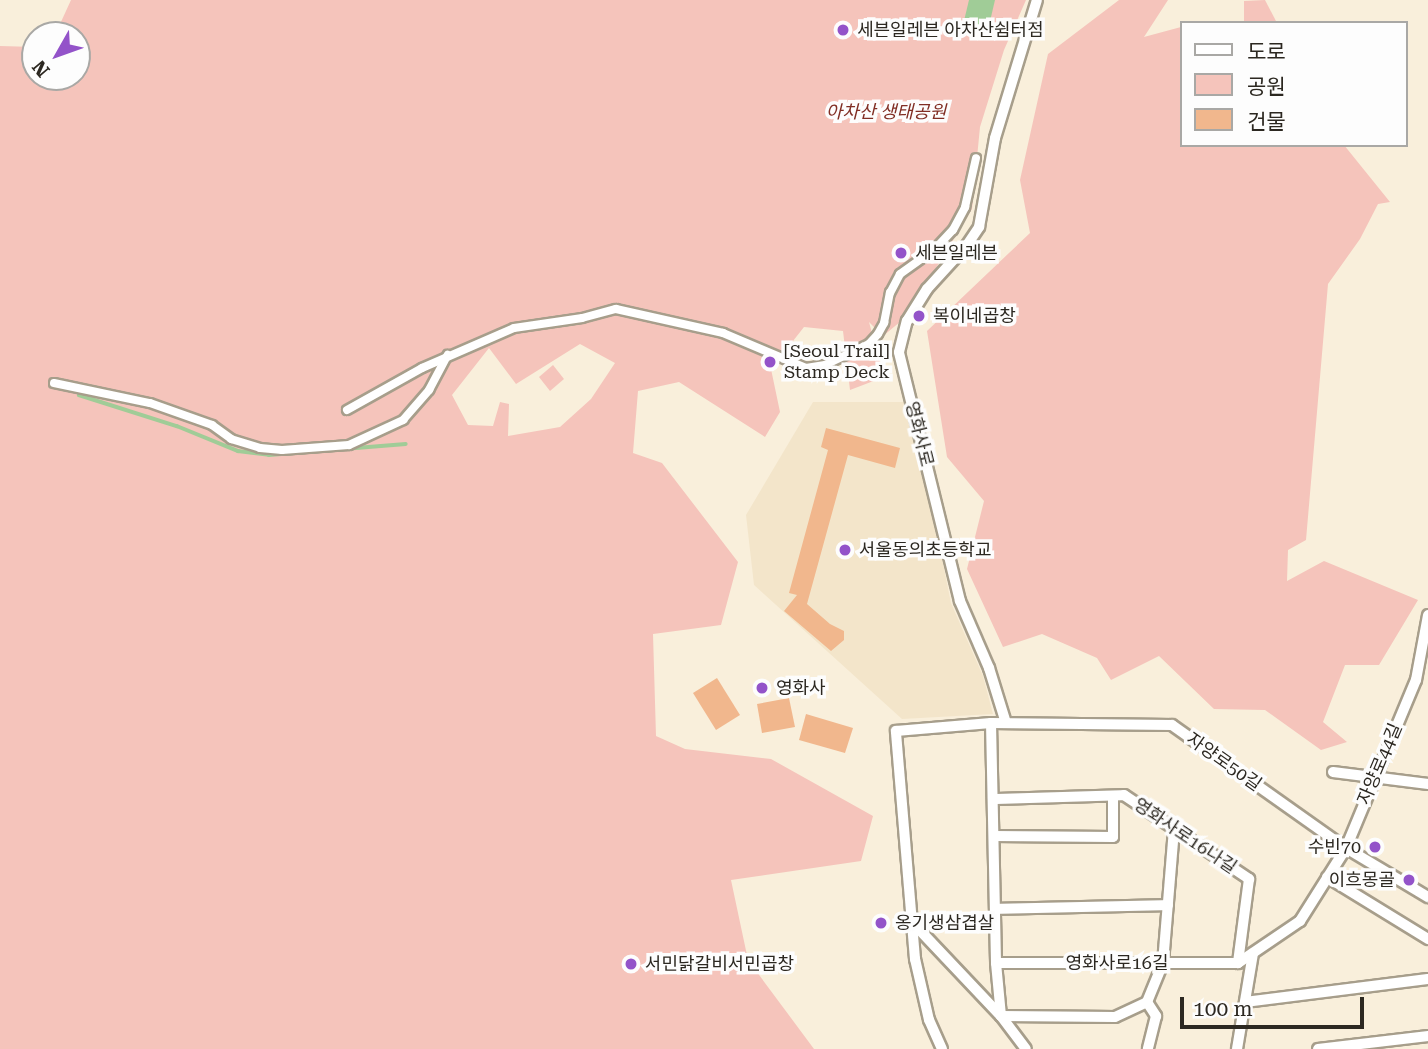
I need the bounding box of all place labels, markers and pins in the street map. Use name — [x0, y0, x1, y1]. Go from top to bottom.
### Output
place label: 세븐일레븐 아차산쉼터점 — [857, 19, 1044, 41]
marker: 세븐일레븐 아차산쉼터점 — [835, 22, 851, 38]
place label: 세븐일레븐 — [915, 242, 998, 264]
marker: 세븐일레븐 — [893, 245, 909, 261]
place label: 복이네곱창 — [933, 305, 1016, 327]
marker: 복이네곱창 — [911, 308, 927, 324]
place label: [Seoul Trail] Stamp Deck — [784, 341, 890, 384]
marker: [Seoul Trail] Stamp Deck — [762, 354, 778, 370]
place label: 서울동의초등학교 — [859, 539, 991, 561]
marker: 서울동의초등학교 — [837, 542, 853, 558]
place label: 영화사 — [776, 677, 826, 699]
marker: 영화사 — [754, 680, 770, 696]
place label: 수빈70 — [1308, 836, 1361, 858]
marker: 수빈70 — [1367, 839, 1383, 855]
place label: 이흐몽골 — [1329, 869, 1395, 891]
marker: 이흐몽골 — [1401, 872, 1417, 888]
place label: 옹기생삼겹살 — [895, 912, 994, 934]
marker: 옹기생삼겹살 — [873, 915, 889, 931]
place label: 서민닭갈비서민곱창 — [645, 953, 794, 975]
marker: 서민닭갈비서민곱창 — [623, 956, 639, 972]

